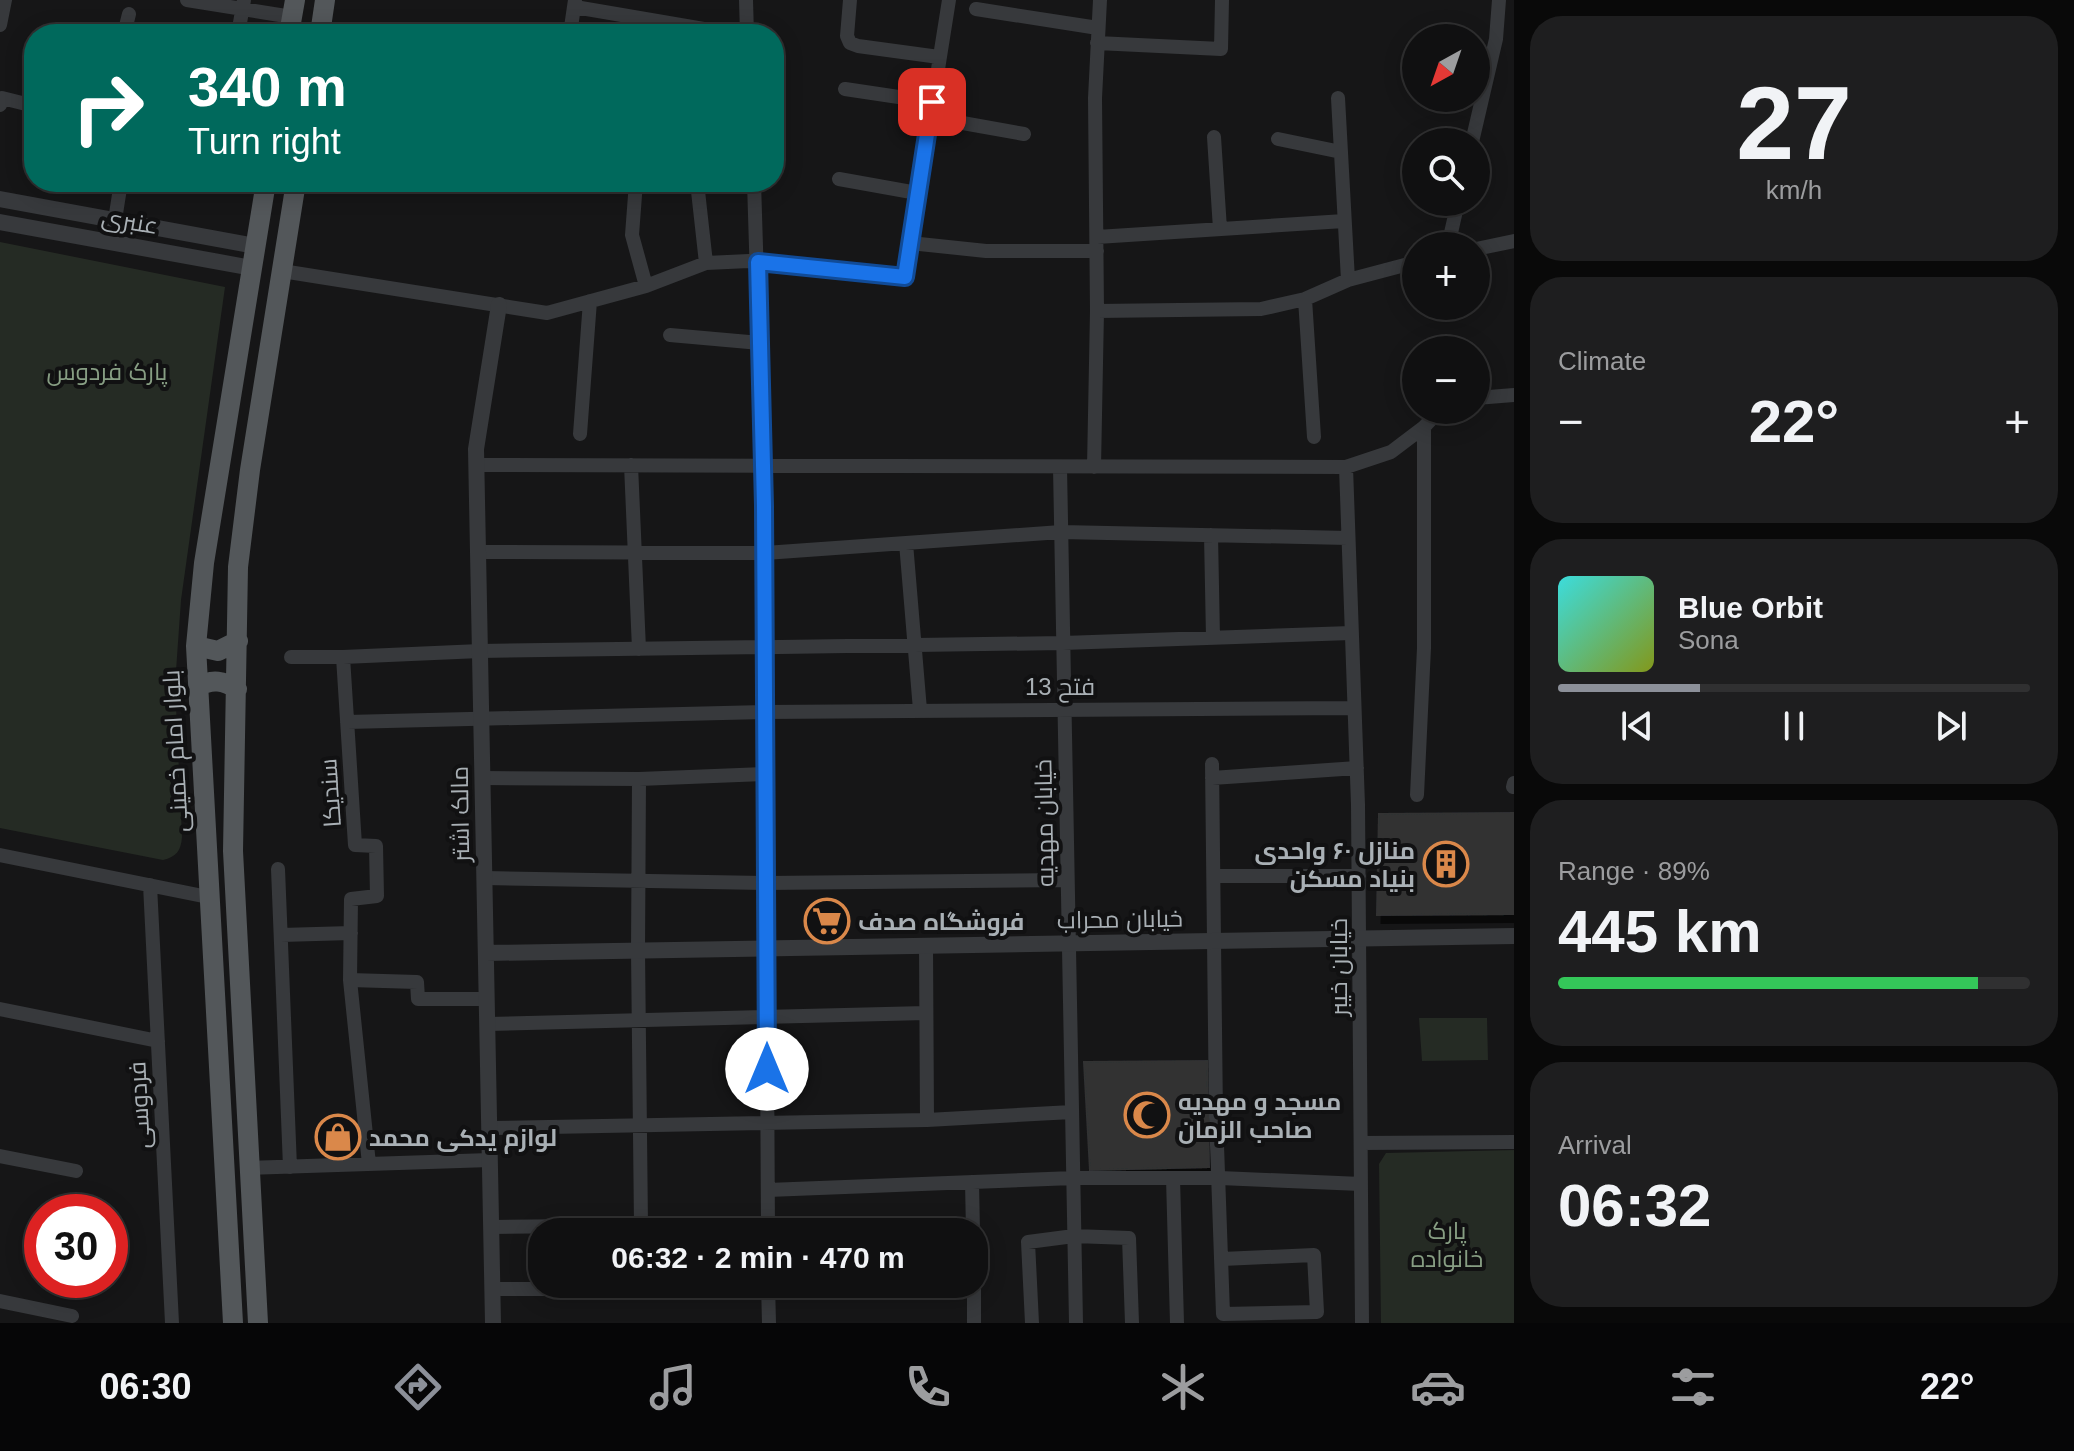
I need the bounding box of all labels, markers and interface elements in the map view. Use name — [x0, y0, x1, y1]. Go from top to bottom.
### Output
north arrow — [1402, 24, 1490, 112]
map controls — [1402, 24, 1490, 424]
text: 340 m — [188, 55, 347, 118]
icon: right — [56, 56, 160, 160]
text: 27 — [1736, 65, 1852, 181]
pin — [898, 68, 966, 136]
icon: arrive — [910, 80, 954, 124]
text: Turn right — [188, 121, 341, 162]
button: search — [1402, 128, 1490, 216]
text: km/h — [1766, 175, 1822, 205]
street label: عنبری — [99, 203, 160, 240]
button: + — [1402, 232, 1490, 320]
button: − — [1402, 336, 1490, 424]
text: Climate — [1558, 346, 1646, 376]
park label: پارک فردوس — [47, 358, 168, 388]
text: 22° — [1749, 388, 1839, 455]
text: − — [1558, 397, 1584, 446]
text: + — [2004, 397, 2030, 446]
text: Blue Orbit — [1678, 591, 1823, 624]
text: Sona — [1678, 625, 1739, 655]
street label: بلوار امام خمینی — [157, 669, 196, 833]
street label: فتح 13 — [1025, 673, 1095, 703]
icon: previous — [1615, 704, 1659, 748]
icon: pause — [1772, 704, 1816, 748]
icon: next — [1929, 704, 1973, 748]
street label: سندیکا — [314, 758, 346, 828]
street label: خیابان مهدیه — [1029, 759, 1060, 887]
street label: مالک اشتر — [446, 766, 474, 864]
place label: منازل ۶۰ واحدی بنیاد مسکن — [1255, 837, 1415, 893]
building icon: منازل ۶۰ واحدی بنیاد مسکن — [1422, 840, 1470, 888]
text: Range · 89% — [1558, 856, 1710, 886]
supermarket icon: فروشگاه صدف — [803, 897, 851, 945]
text: 445 km — [1558, 898, 1762, 965]
street label: خیابان محراب — [1057, 904, 1183, 935]
place label: فروشگاه صدف — [858, 908, 1024, 936]
street label: خیابان خیبر — [1325, 918, 1353, 1018]
position arrow — [725, 1027, 809, 1111]
street label: فردوسی — [123, 1061, 156, 1149]
place label: مسجد و مهدیه صاحب الزمان — [1178, 1088, 1341, 1144]
mosque icon: مسجد و مهدیه صاحب الزمان — [1123, 1091, 1171, 1139]
shop icon: لوازم یدکی محمد — [314, 1113, 362, 1161]
place label: لوازم یدکی محمد — [369, 1124, 557, 1154]
text: Arrival — [1558, 1130, 1632, 1160]
text: 06:32 — [1558, 1172, 1711, 1239]
speed limit sign: 30 — [24, 1194, 128, 1298]
park label: پارک خانواده — [1411, 1217, 1483, 1272]
text: 06:32 · 2 min · 470 m — [611, 1241, 905, 1274]
icon: directions — [390, 1359, 446, 1415]
icon: music — [645, 1359, 701, 1415]
icon: phone — [900, 1359, 956, 1415]
icon: climate — [1155, 1359, 1211, 1415]
icon: car — [1410, 1359, 1466, 1415]
icon: filters — [1665, 1359, 1721, 1415]
text: 06:30 — [99, 1366, 192, 1407]
text: 22° — [1920, 1366, 1974, 1407]

